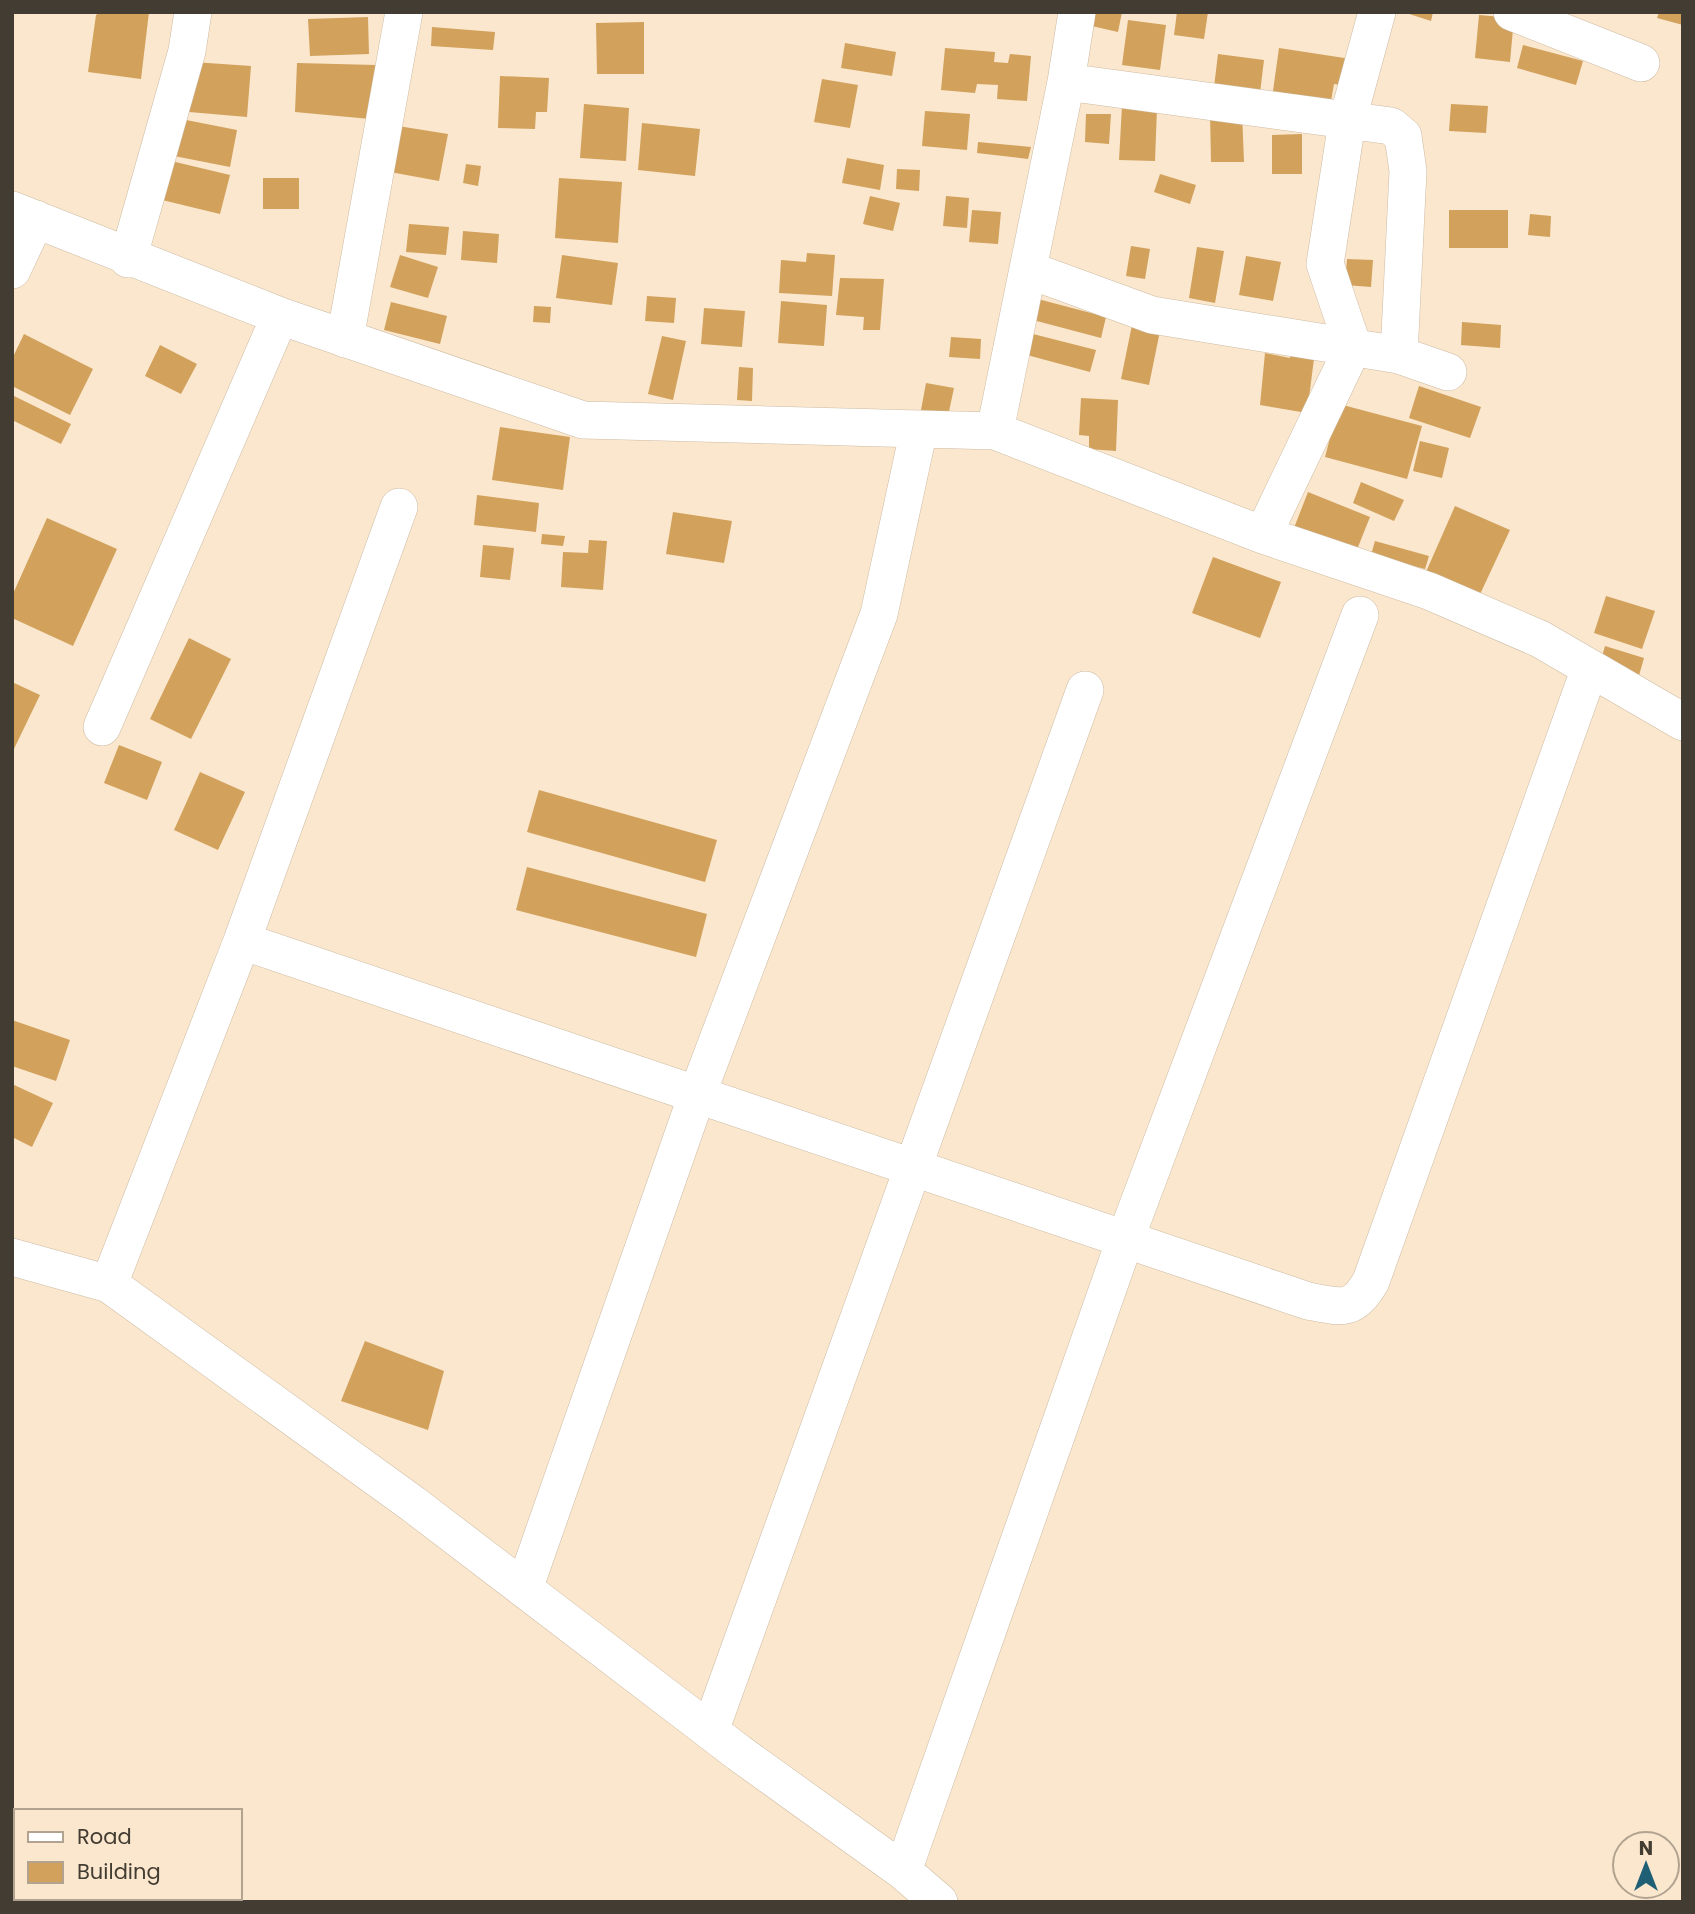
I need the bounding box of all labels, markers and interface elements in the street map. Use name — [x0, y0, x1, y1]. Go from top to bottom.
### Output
legend — [14, 1809, 242, 1900]
text: Road — [77, 1822, 132, 1851]
north arrow — [1611, 1830, 1681, 1900]
text: N — [1639, 1835, 1653, 1862]
text: Building — [77, 1857, 161, 1886]

